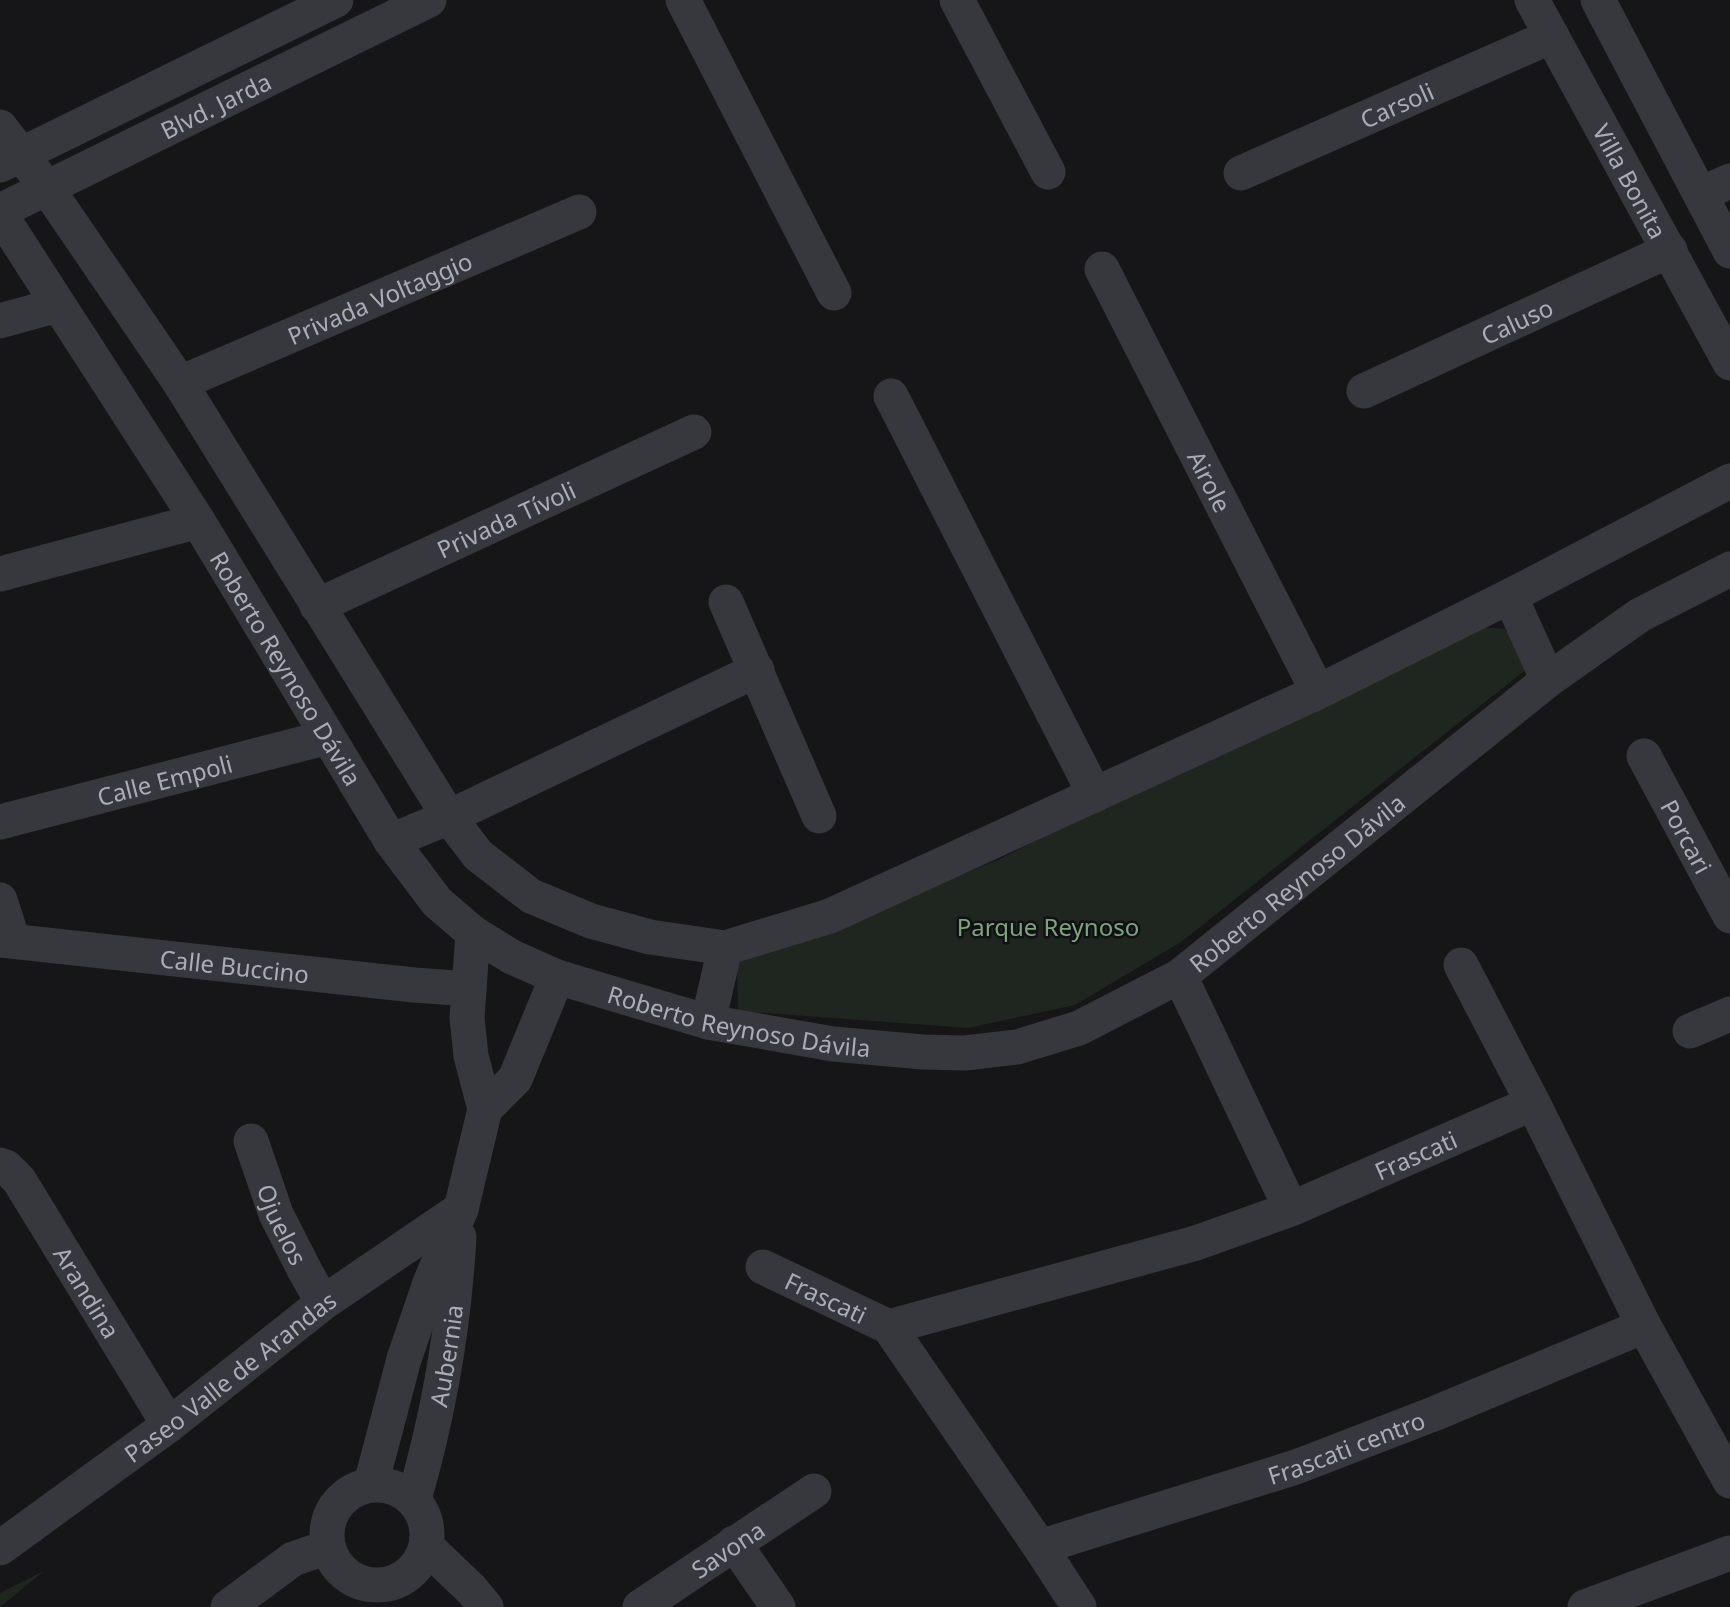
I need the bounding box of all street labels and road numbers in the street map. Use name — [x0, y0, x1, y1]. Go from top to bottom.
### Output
street label: Blvd. Jarda — [155, 64, 276, 146]
street label: Carsoli — [1355, 74, 1438, 135]
street label: Villa Bonita — [1586, 118, 1675, 244]
street label: Privada Voltaggio — [282, 243, 477, 352]
street label: Caluso — [1475, 290, 1558, 352]
street label: Airole — [1181, 444, 1240, 518]
street label: Privada Tívoli — [431, 473, 581, 565]
street label: Roberto Reynoso Dávila — [203, 545, 370, 791]
street label: Calle Empoli — [93, 746, 236, 813]
street label: Roberto Reynoso Dávila — [1182, 785, 1411, 979]
street label: Porcari — [1654, 793, 1720, 879]
street label: Calle Buccino — [158, 941, 311, 990]
street label: Roberto Reynoso Dávila — [604, 977, 872, 1064]
street label: Frascati — [1369, 1122, 1462, 1187]
street label: Ojuelos — [250, 1179, 315, 1270]
street label: Arandina — [47, 1240, 128, 1344]
street label: Frascati — [780, 1264, 872, 1331]
street label: Paseo Valle de Arandas — [117, 1283, 342, 1469]
street label: Aubernia — [421, 1303, 470, 1410]
street label: Frascati centro — [1263, 1402, 1429, 1491]
street label: Savona — [684, 1512, 771, 1585]

